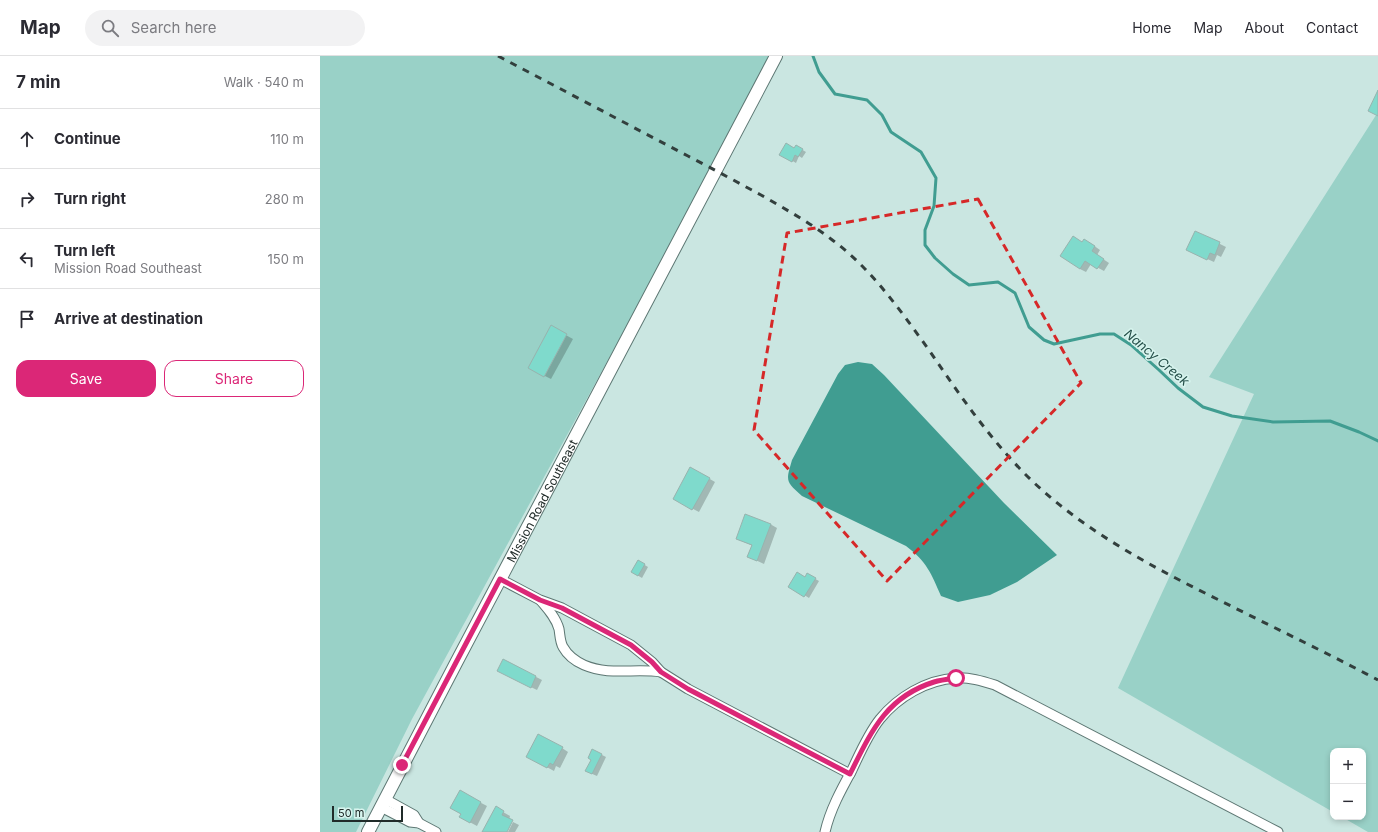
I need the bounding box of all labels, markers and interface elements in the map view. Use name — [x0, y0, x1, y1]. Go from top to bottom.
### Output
search box — [85, 10, 365, 46]
text: Map — [20, 16, 61, 39]
icon: search — [99, 17, 121, 39]
text: Search here — [131, 18, 216, 37]
text: Home — [1132, 19, 1171, 36]
text: Map — [1193, 19, 1223, 36]
text: About — [1245, 19, 1284, 36]
text: Contact — [1306, 19, 1358, 36]
text: 7 min — [16, 72, 61, 92]
text: Walk · 540 m — [224, 74, 304, 90]
icon: ahead — [16, 128, 38, 150]
text: Continue — [54, 129, 121, 148]
text: 110 m — [270, 131, 304, 147]
icon: right — [16, 188, 38, 210]
text: Turn right — [54, 189, 126, 208]
text: 280 m — [265, 191, 304, 207]
text: Turn left — [54, 241, 115, 260]
icon: left — [16, 248, 38, 270]
text: 150 m — [268, 251, 304, 267]
text: Mission Road Southeast — [54, 260, 202, 276]
icon: arrive — [16, 308, 38, 330]
text: Arrive at destination — [54, 309, 203, 328]
water label: Nancy Creek — [1121, 325, 1193, 389]
button: Save — [16, 360, 156, 397]
button: Share — [164, 360, 304, 397]
street label: Mission Road Southeast — [503, 437, 580, 565]
route start — [947, 669, 965, 687]
map controls — [1330, 748, 1366, 820]
button: + — [1330, 748, 1366, 784]
route end — [393, 756, 411, 774]
button: − — [1330, 784, 1366, 820]
scale bar — [332, 804, 403, 823]
text: 50 m — [338, 806, 364, 820]

